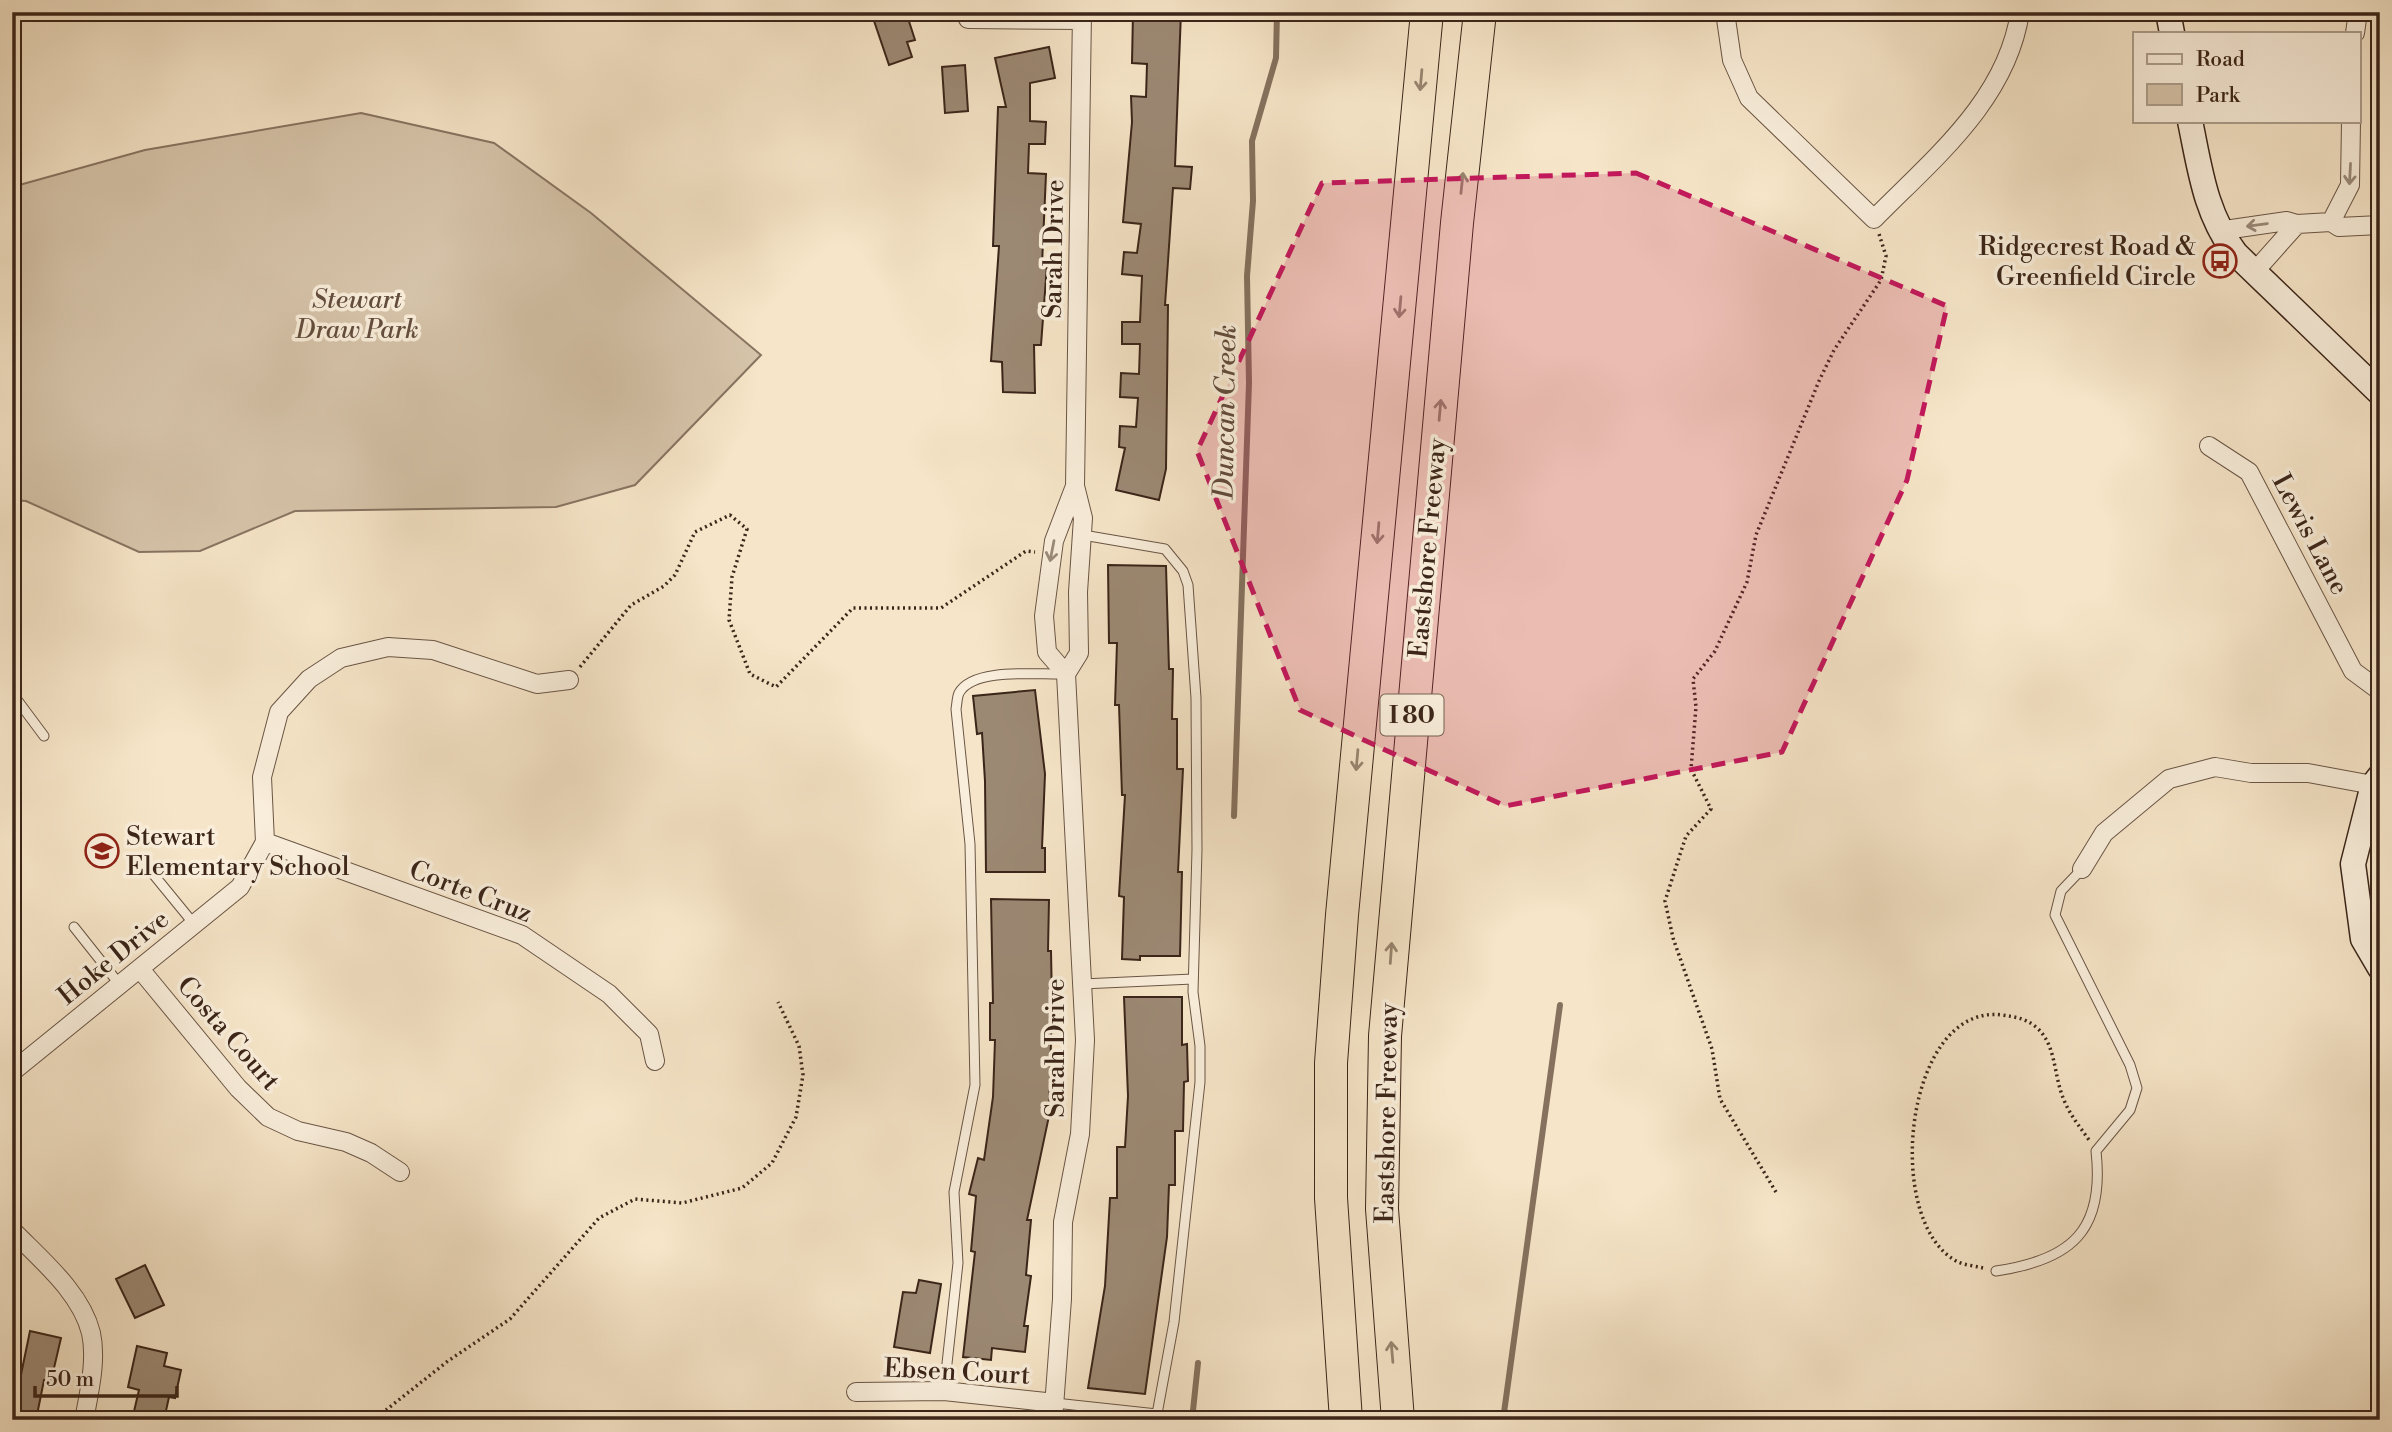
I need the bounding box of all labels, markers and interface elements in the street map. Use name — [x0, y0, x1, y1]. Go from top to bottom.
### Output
legend — [2133, 32, 2360, 122]
text: Road — [2196, 47, 2245, 73]
one-way arrow — [1414, 68, 1427, 91]
text: Park — [2196, 83, 2241, 109]
one-way arrow — [2343, 162, 2356, 184]
one-way arrow — [1455, 172, 1468, 195]
street label: Sarah Drive — [1037, 179, 1071, 319]
one-way arrow — [2247, 219, 2269, 232]
place label: Ridgecrest Road & Greenfield Circle — [1979, 231, 2196, 293]
bus stop icon: Ridgecrest Road & Greenfield Circle — [2201, 242, 2239, 280]
park label: Stewart Draw Park — [294, 284, 419, 346]
one-way arrow — [1393, 295, 1406, 317]
water label: Duncan Creek — [1206, 324, 1245, 501]
one-way arrow — [1434, 399, 1447, 421]
street label: Eastshore Freeway — [1402, 436, 1454, 659]
street label: Lewis Lane — [2265, 468, 2355, 600]
one-way arrow — [1371, 521, 1384, 544]
one-way arrow — [1045, 539, 1059, 562]
road number: I 80 — [1380, 694, 1444, 736]
one-way arrow — [1350, 748, 1363, 770]
place label: Stewart Elementary School — [126, 821, 350, 883]
school or university icon: Stewart Elementary School — [83, 832, 121, 870]
street label: Corte Cruz — [405, 854, 537, 930]
street label: Hoke Drive — [52, 903, 176, 1012]
one-way arrow — [1385, 943, 1398, 965]
street label: Costa Court — [170, 970, 286, 1097]
street label: Sarah Drive — [1040, 978, 1072, 1118]
street label: Eastshore Freeway — [1369, 1002, 1405, 1224]
one-way arrow — [1385, 1341, 1398, 1364]
street label: Ebsen Court — [883, 1352, 1031, 1392]
scale bar — [35, 1355, 177, 1399]
text: 50 m — [46, 1367, 94, 1393]

